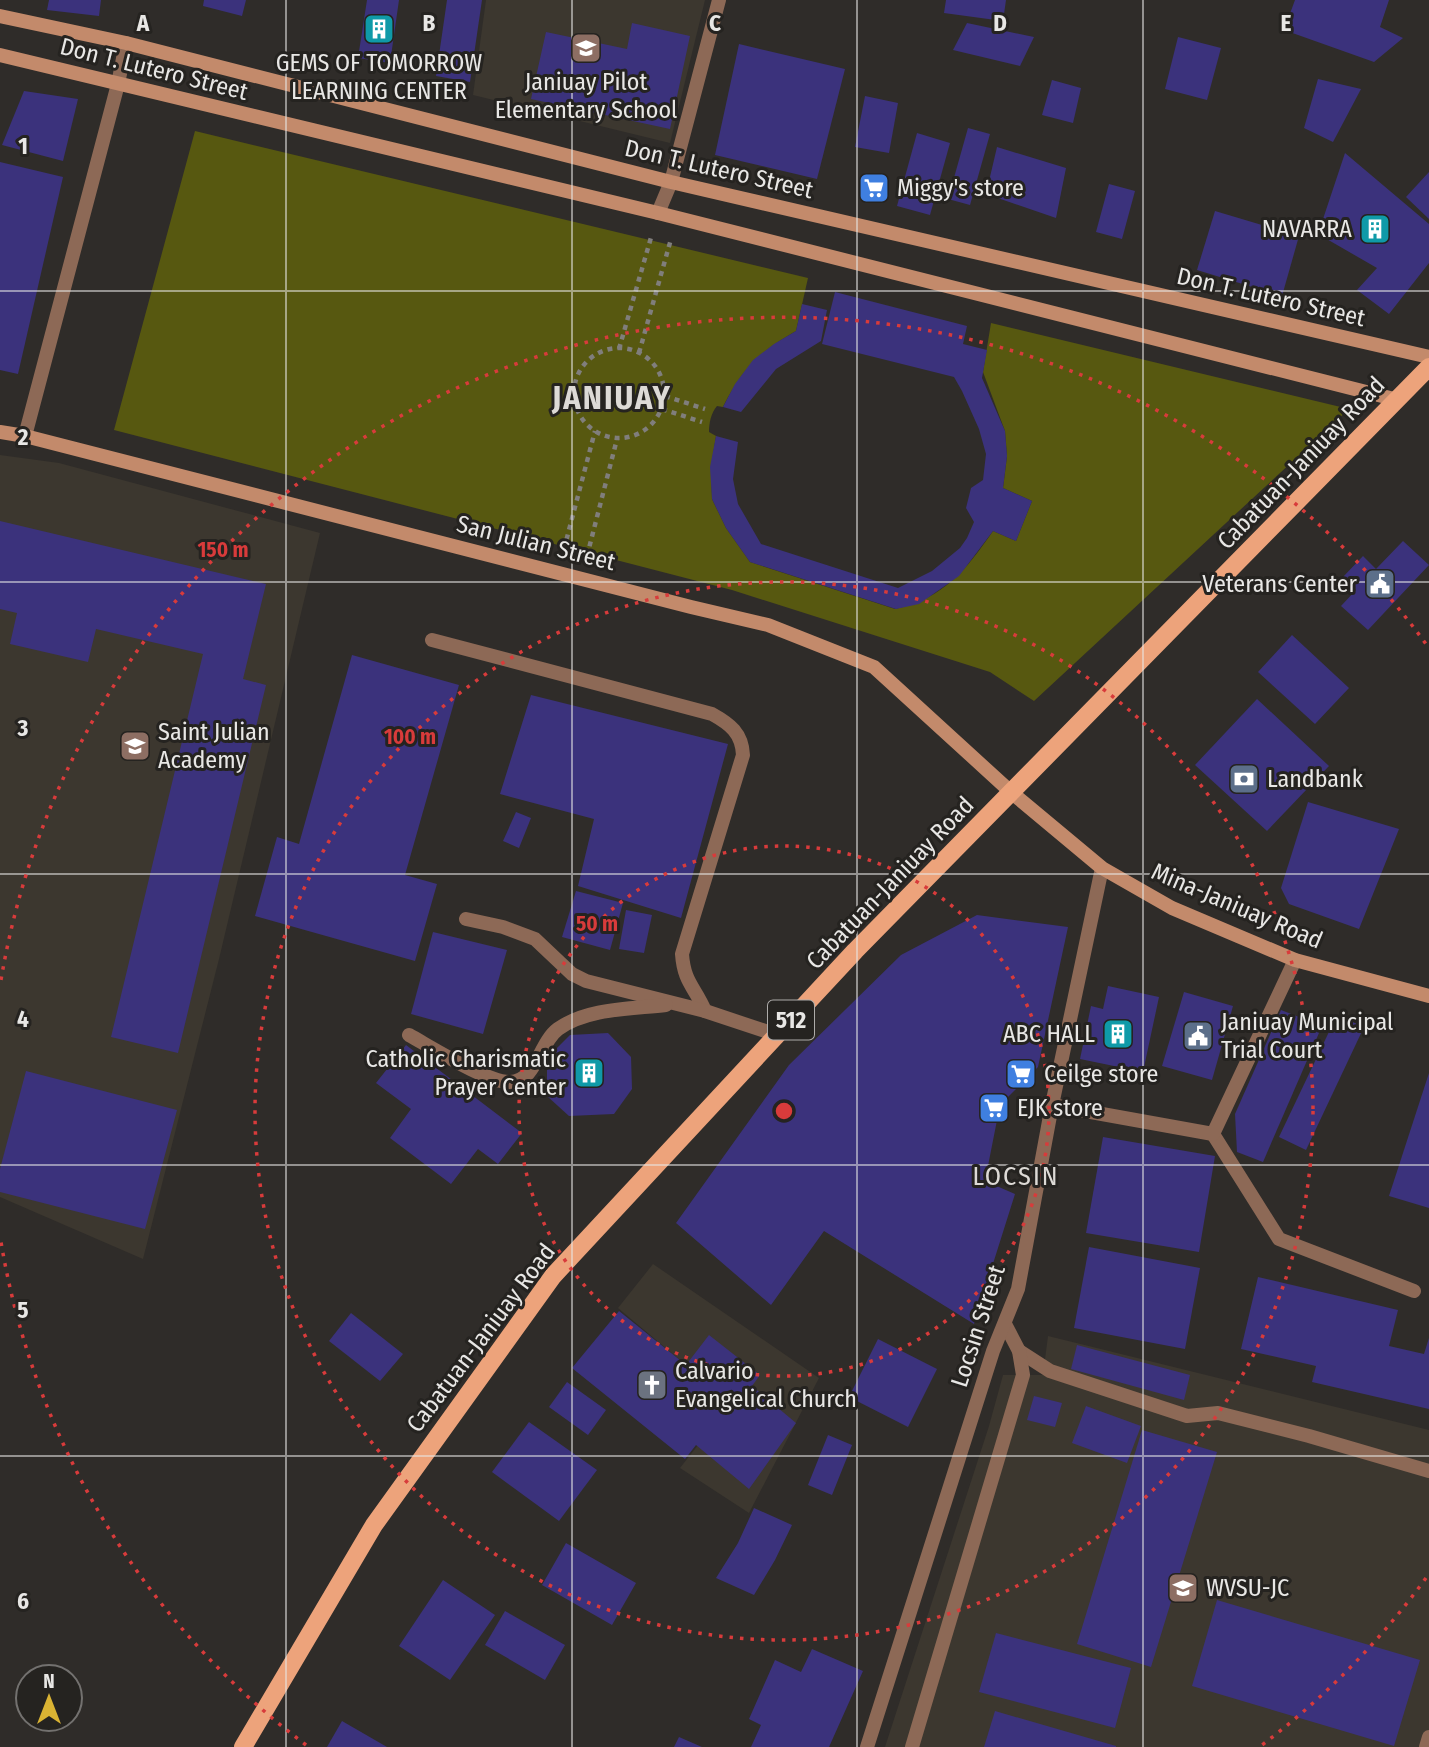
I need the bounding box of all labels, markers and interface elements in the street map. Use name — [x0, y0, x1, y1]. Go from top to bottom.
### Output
text: A — [136, 9, 150, 37]
text: B — [423, 9, 436, 37]
text: C — [709, 9, 721, 37]
text: D — [993, 9, 1007, 37]
text: E — [1281, 9, 1292, 37]
building icon: GEMS OF TOMORROW LEARNING CENTER — [362, 12, 396, 46]
school or university icon: Janiuay Pilot Elementary School — [569, 31, 603, 65]
street label: Don T. Lutero Street — [57, 32, 251, 106]
place label: GEMS OF TOMORROW LEARNING CENTER — [276, 49, 482, 105]
place label: Janiuay Pilot Elementary School — [495, 68, 677, 124]
text: 1 — [18, 132, 28, 160]
street label: Don T. Lutero Street — [622, 134, 816, 204]
supermarket icon: Miggy's store — [857, 171, 891, 205]
place label: Miggy's store — [897, 174, 1024, 202]
building icon: NAVARRA — [1358, 212, 1392, 246]
place label: NAVARRA — [1262, 215, 1352, 243]
street label: Don T. Lutero Street — [1174, 262, 1368, 332]
street label: Cabatuan-Janiuay Road — [1212, 371, 1390, 555]
district label: JANIUAY — [551, 379, 672, 417]
text: 2 — [17, 423, 29, 451]
street label: San Julian Street — [454, 510, 618, 576]
text: 150 m — [197, 537, 249, 563]
public building icon: Veterans Center — [1363, 567, 1397, 601]
place label: Veterans Center — [1202, 570, 1358, 598]
text: 3 — [17, 714, 29, 742]
place label: Saint Julian Academy — [158, 718, 270, 774]
text: 100 m — [384, 724, 436, 750]
school or university icon: Saint Julian Academy — [118, 729, 152, 763]
bank icon: Landbank — [1227, 762, 1261, 796]
place label: Landbank — [1267, 765, 1364, 793]
street label: Cabatuan-Janiuay Road — [801, 791, 979, 975]
street label: Mina-Janiuay Road — [1147, 857, 1327, 955]
text: 50 m — [576, 911, 618, 937]
road number: 512 — [768, 1001, 814, 1040]
text: 4 — [17, 1005, 29, 1033]
place label: Janiuay Municipal Trial Court — [1221, 1008, 1393, 1064]
building icon: ABC HALL — [1101, 1017, 1135, 1051]
public building icon: Janiuay Municipal Trial Court — [1181, 1019, 1215, 1053]
place label: ABC HALL — [1003, 1020, 1095, 1048]
place label: Catholic Charismatic Prayer Center — [365, 1045, 567, 1101]
building icon: Catholic Charismatic Prayer Center — [572, 1056, 606, 1090]
supermarket icon: Ceilge store — [1004, 1057, 1038, 1091]
place label: Ceilge store — [1044, 1060, 1158, 1088]
supermarket icon: EJK store — [977, 1091, 1011, 1125]
place label: EJK store — [1017, 1094, 1103, 1122]
centre of rings — [772, 1099, 796, 1123]
district label: LOCSIN — [972, 1161, 1060, 1192]
street label: Cabatuan-Janiuay Road — [401, 1238, 561, 1438]
street label: Locsin Street — [945, 1261, 1011, 1391]
text: 5 — [17, 1296, 29, 1324]
place label: Calvario Evangelical Church — [675, 1357, 857, 1413]
church icon: Calvario Evangelical Church — [635, 1368, 669, 1402]
school or university icon: WVSU-JC — [1166, 1571, 1200, 1605]
place label: WVSU-JC — [1206, 1574, 1289, 1602]
text: 6 — [17, 1587, 29, 1615]
north arrow — [14, 1663, 84, 1733]
text: N — [43, 1670, 55, 1693]

